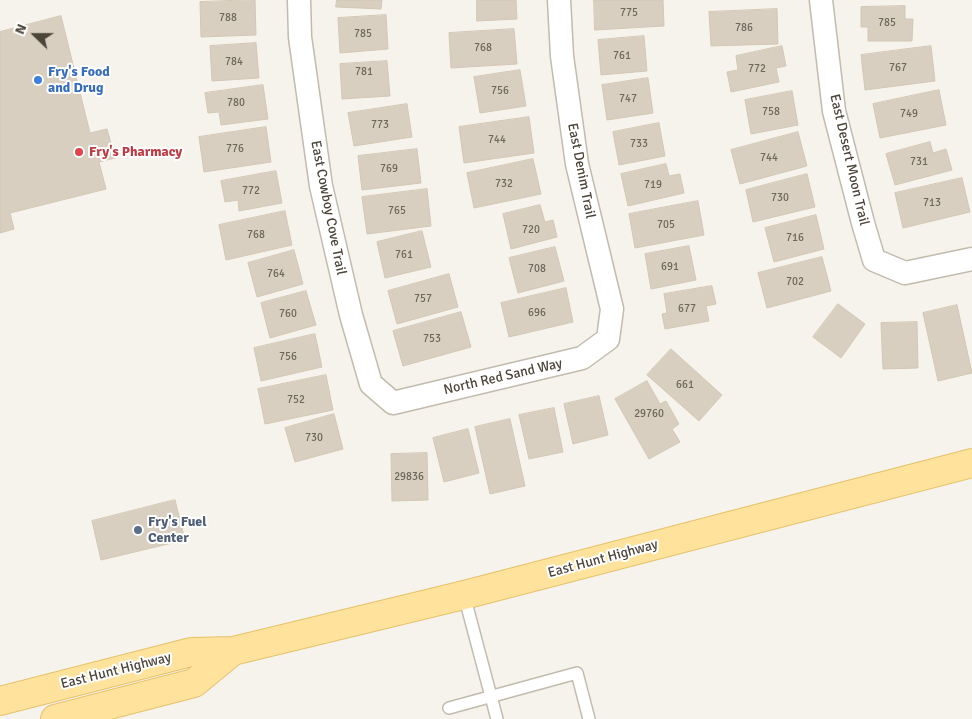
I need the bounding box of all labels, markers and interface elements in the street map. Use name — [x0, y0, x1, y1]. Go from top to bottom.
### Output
house number: 775 — [620, 6, 638, 20]
north arrow — [10, 10, 60, 60]
house number: 788 — [219, 11, 237, 25]
house number: 785 — [878, 16, 896, 30]
text: N — [11, 21, 30, 37]
house number: 786 — [735, 21, 753, 35]
house number: 785 — [354, 27, 372, 41]
house number: 768 — [474, 41, 492, 55]
house number: 761 — [613, 49, 631, 63]
house number: 784 — [225, 55, 243, 69]
house number: 767 — [889, 61, 907, 75]
house number: 772 — [748, 62, 766, 76]
place label: Fry's Food and Drug — [48, 64, 110, 96]
house number: 781 — [355, 65, 373, 79]
marker: Fry's Food and Drug — [32, 74, 44, 86]
house number: 756 — [491, 84, 509, 98]
house number: 747 — [619, 92, 637, 106]
street label: East Desert Moon Trail — [826, 93, 872, 227]
house number: 780 — [227, 96, 245, 110]
house number: 758 — [762, 105, 780, 119]
house number: 749 — [900, 107, 918, 121]
house number: 773 — [371, 118, 389, 132]
street label: East Denim Trail — [563, 122, 599, 220]
house number: 744 — [488, 133, 506, 147]
house number: 733 — [630, 137, 648, 151]
street label: East Cowboy Cove Trail — [307, 139, 349, 277]
house number: 776 — [226, 142, 244, 156]
place label: Fry's Pharmacy — [89, 144, 182, 160]
marker: Fry's Pharmacy — [73, 146, 85, 158]
house number: 744 — [760, 151, 778, 165]
house number: 731 — [910, 155, 928, 169]
house number: 769 — [380, 162, 398, 176]
house number: 732 — [495, 177, 513, 191]
house number: 719 — [644, 178, 662, 192]
house number: 772 — [242, 184, 260, 198]
house number: 730 — [771, 191, 789, 205]
house number: 713 — [923, 196, 941, 210]
house number: 765 — [388, 204, 406, 218]
house number: 705 — [657, 218, 675, 232]
house number: 720 — [522, 223, 540, 237]
house number: 768 — [247, 228, 265, 242]
house number: 716 — [786, 231, 804, 245]
house number: 761 — [395, 248, 413, 262]
house number: 691 — [661, 260, 679, 274]
house number: 708 — [528, 262, 546, 276]
house number: 764 — [267, 267, 285, 281]
house number: 702 — [786, 275, 804, 289]
house number: 757 — [414, 292, 432, 306]
house number: 677 — [678, 302, 696, 316]
house number: 696 — [528, 306, 546, 320]
house number: 760 — [279, 307, 297, 321]
house number: 753 — [423, 332, 441, 346]
house number: 756 — [279, 350, 297, 364]
street label: North Red Sand Way — [442, 355, 564, 399]
house number: 661 — [676, 378, 694, 392]
house number: 752 — [287, 393, 305, 407]
house number: 29760 — [634, 407, 664, 421]
house number: 730 — [305, 431, 323, 445]
house number: 29836 — [394, 470, 424, 484]
place label: Fry's Fuel Center — [148, 514, 207, 546]
marker: Fry's Fuel Center — [132, 524, 144, 536]
street label: East Hunt Highway — [546, 536, 660, 582]
street label: East Hunt Highway — [59, 649, 173, 693]

